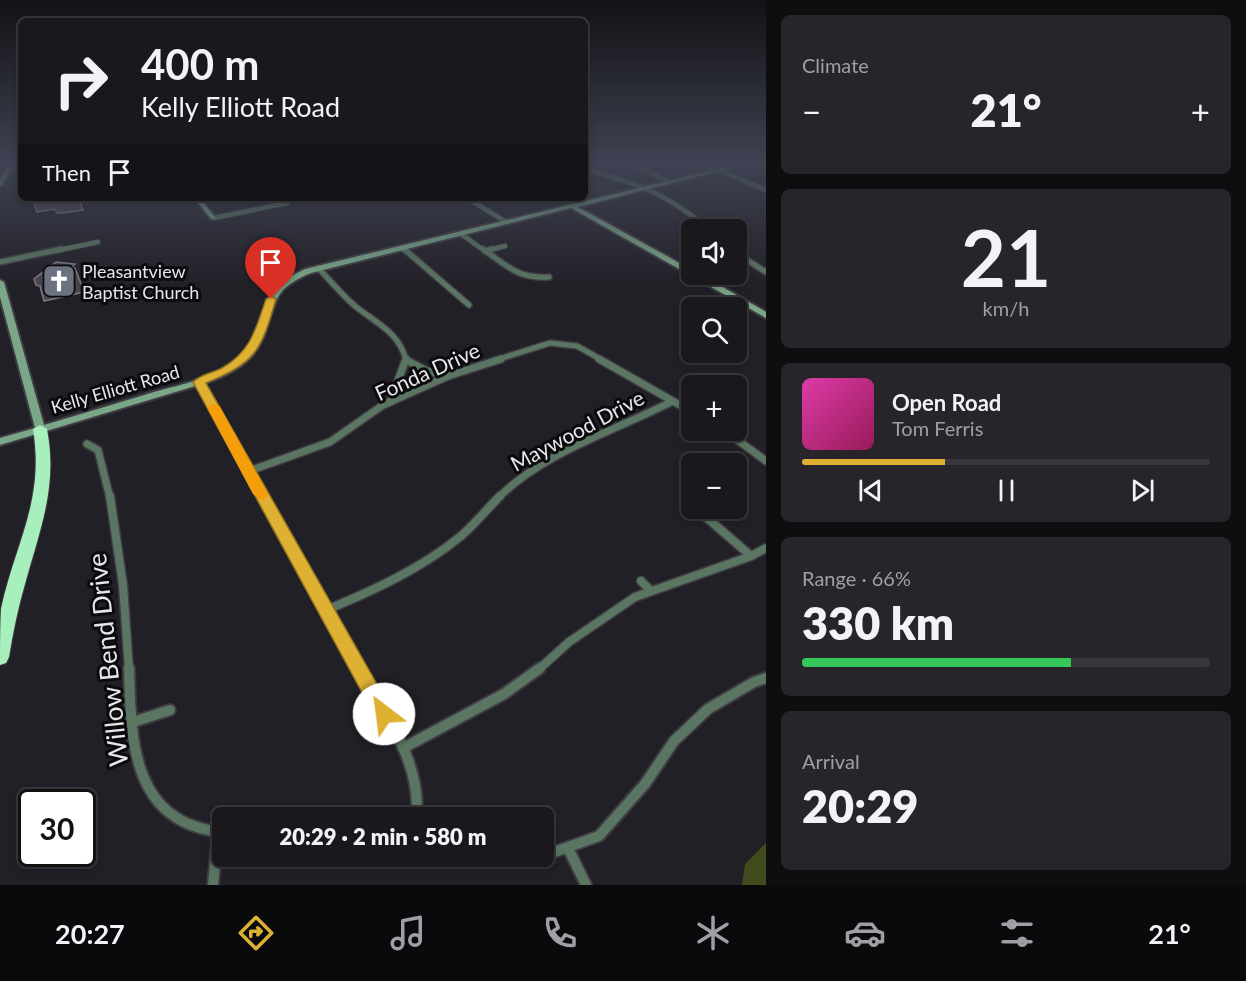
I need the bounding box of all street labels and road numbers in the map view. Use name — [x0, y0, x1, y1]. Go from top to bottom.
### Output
street label: Fonda Drive — [371, 337, 483, 405]
street label: Kelly Elliott Road — [48, 360, 182, 418]
street label: Maywood Drive — [506, 384, 648, 476]
street label: Willow Bend Drive — [80, 552, 134, 768]

